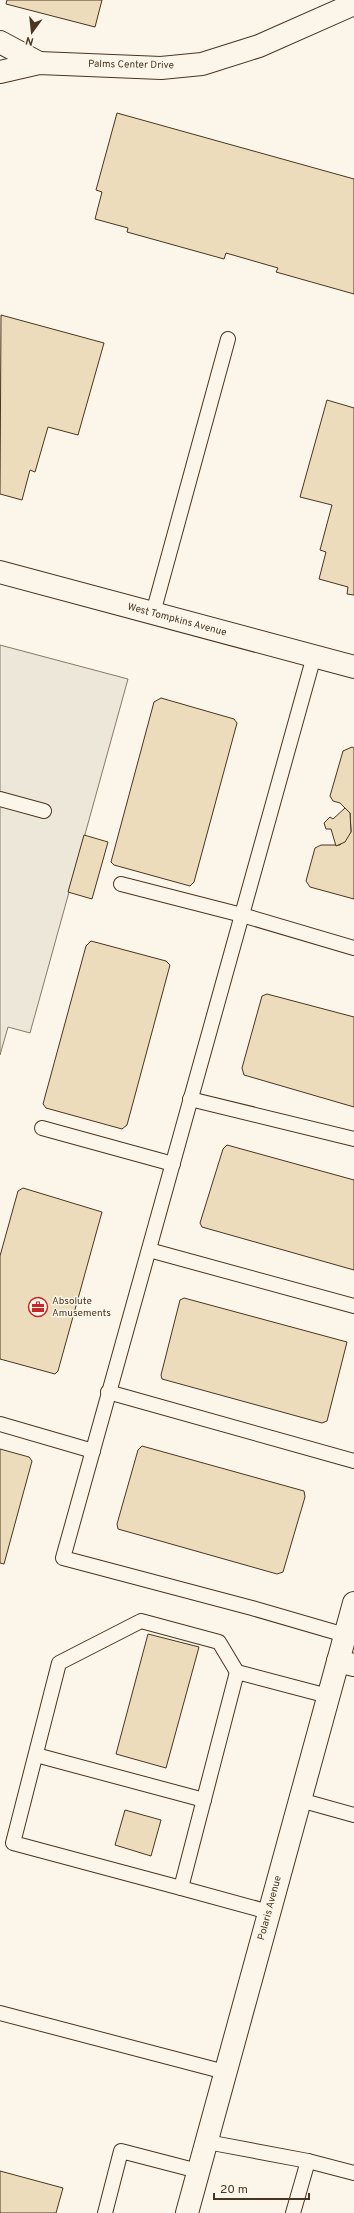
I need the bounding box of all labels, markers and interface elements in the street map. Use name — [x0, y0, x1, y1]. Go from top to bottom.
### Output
north arrow — [12, 12, 52, 52]
text: N — [24, 33, 35, 48]
street label: Palms Center Drive — [88, 58, 174, 72]
street label: West Tompkins Avenue — [126, 601, 228, 639]
place label: Absolute Amusements — [52, 1295, 111, 1320]
office icon: Absolute Amusements — [27, 1296, 49, 1318]
street label: Polaris Avenue — [255, 1874, 285, 1942]
scale bar — [214, 2175, 309, 2201]
text: 20 m — [220, 2182, 248, 2198]

